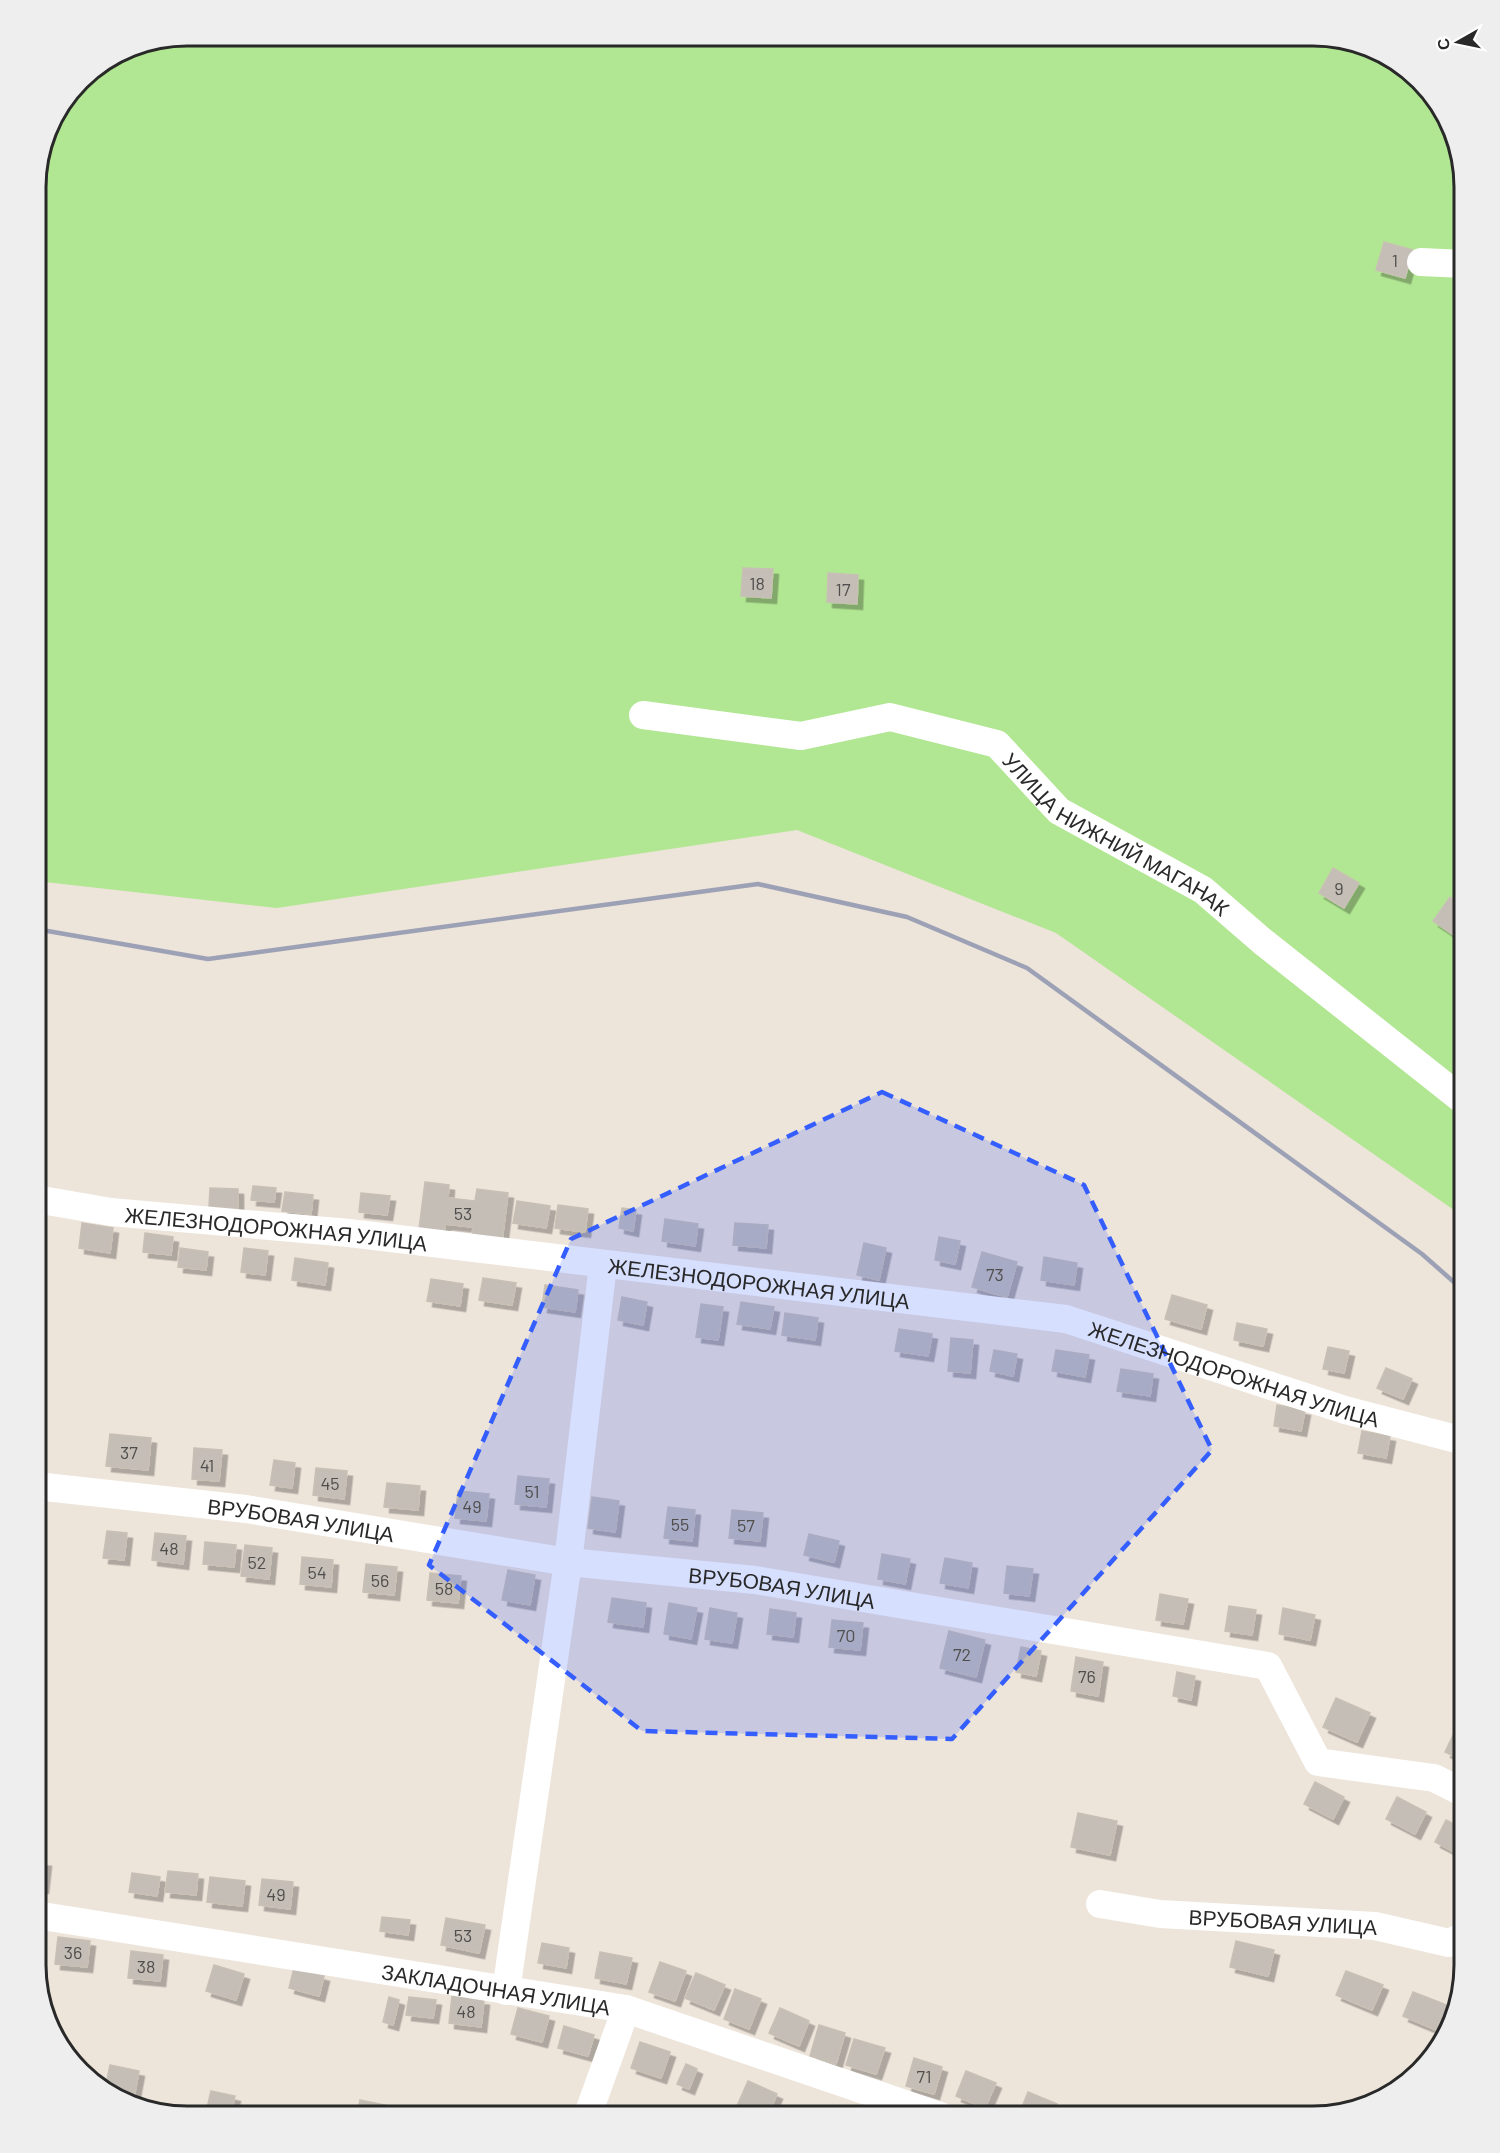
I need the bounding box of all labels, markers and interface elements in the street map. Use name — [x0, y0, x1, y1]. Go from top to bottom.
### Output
north arrow — [1428, 12, 1488, 72]
text: С — [1432, 37, 1453, 52]
house number: 1 — [1392, 249, 1398, 271]
house number: 18 — [749, 572, 765, 594]
house number: 17 — [836, 578, 851, 600]
street label: УЛИЦА НИЖНИЙ МАГАНАК — [998, 747, 1236, 921]
house number: 9 — [1334, 877, 1344, 899]
street label: ЖЕЛЕЗНОДОРОЖНАЯ УЛИЦА — [124, 1201, 429, 1255]
house number: 53 — [454, 1202, 472, 1224]
street label: ЖЕЛЕЗНОДОРОЖНАЯ УЛИЦА — [607, 1252, 911, 1313]
house number: 73 — [986, 1263, 1004, 1285]
street label: ЖЕЛЕЗНОДОРОЖНАЯ УЛИЦА — [1086, 1315, 1382, 1431]
house number: 37 — [120, 1441, 138, 1463]
house number: 41 — [200, 1454, 214, 1476]
house number: 45 — [320, 1472, 340, 1494]
house number: 51 — [524, 1480, 540, 1502]
street label: ВРУБОВАЯ УЛИЦА — [206, 1492, 396, 1546]
house number: 49 — [462, 1495, 482, 1517]
house number: 55 — [671, 1513, 689, 1535]
house number: 57 — [737, 1514, 755, 1536]
house number: 48 — [159, 1537, 179, 1559]
house number: 52 — [248, 1551, 266, 1573]
house number: 54 — [307, 1561, 327, 1583]
street label: ВРУБОВАЯ УЛИЦА — [687, 1561, 877, 1612]
house number: 56 — [371, 1569, 389, 1591]
house number: 58 — [435, 1577, 453, 1599]
house number: 70 — [837, 1624, 855, 1646]
house number: 72 — [953, 1643, 971, 1665]
house number: 76 — [1078, 1665, 1096, 1687]
house number: 49 — [266, 1883, 286, 1905]
street label: ВРУБОВАЯ УЛИЦА — [1188, 1903, 1378, 1939]
house number: 53 — [454, 1924, 472, 1946]
house number: 36 — [64, 1941, 82, 1963]
house number: 38 — [137, 1955, 155, 1977]
street label: ЗАКЛАДОЧНАЯ УЛИЦА — [380, 1958, 612, 2019]
house number: 48 — [456, 2000, 476, 2022]
house number: 71 — [917, 2065, 931, 2087]

